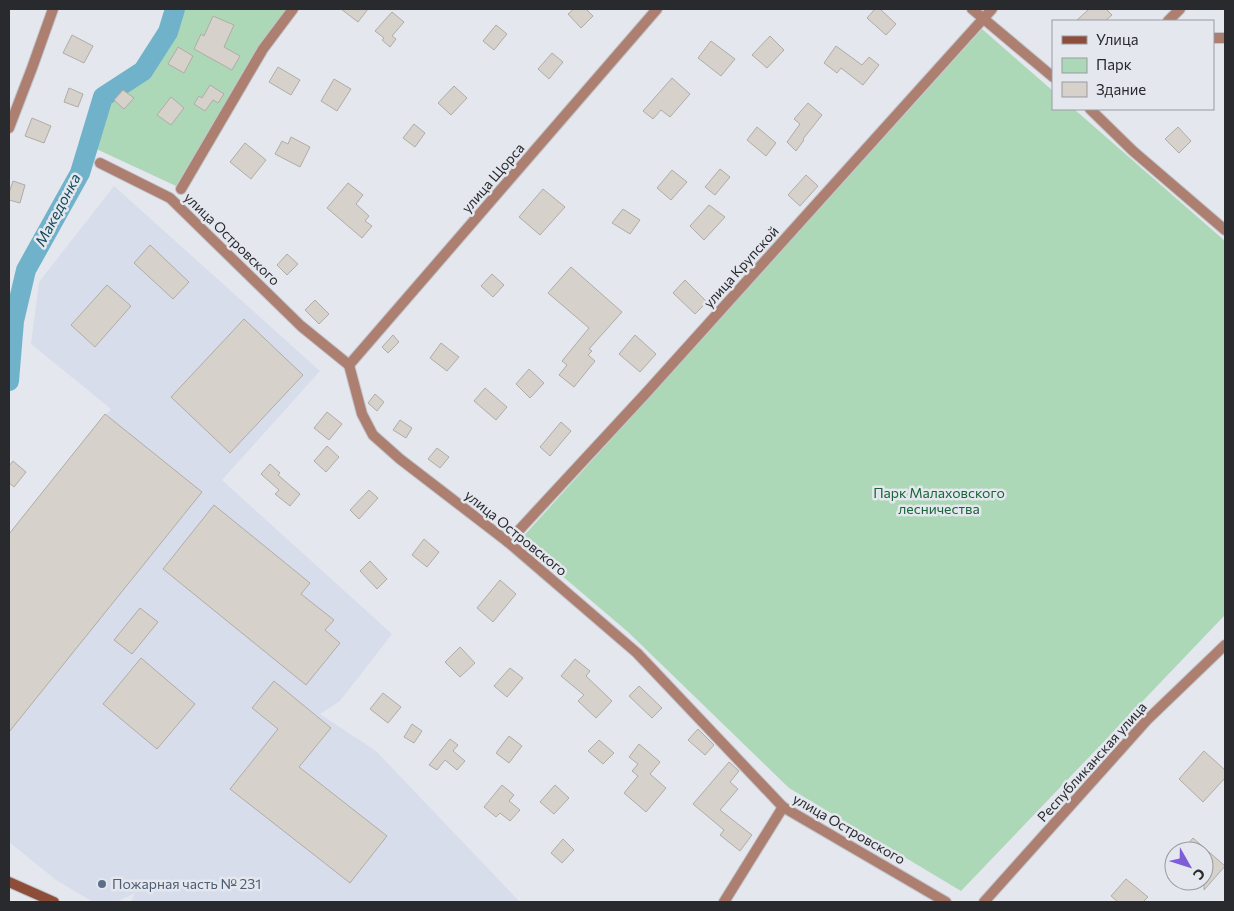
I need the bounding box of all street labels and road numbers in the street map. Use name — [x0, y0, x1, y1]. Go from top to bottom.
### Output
street label: улица Щорса — [458, 139, 527, 216]
street label: улица Островского — [181, 188, 284, 289]
street label: улица Крупской — [699, 222, 782, 311]
street label: улица Островского — [462, 486, 571, 579]
street label: Республиканская улица — [1033, 698, 1150, 825]
street label: улица Островского — [790, 790, 908, 868]

